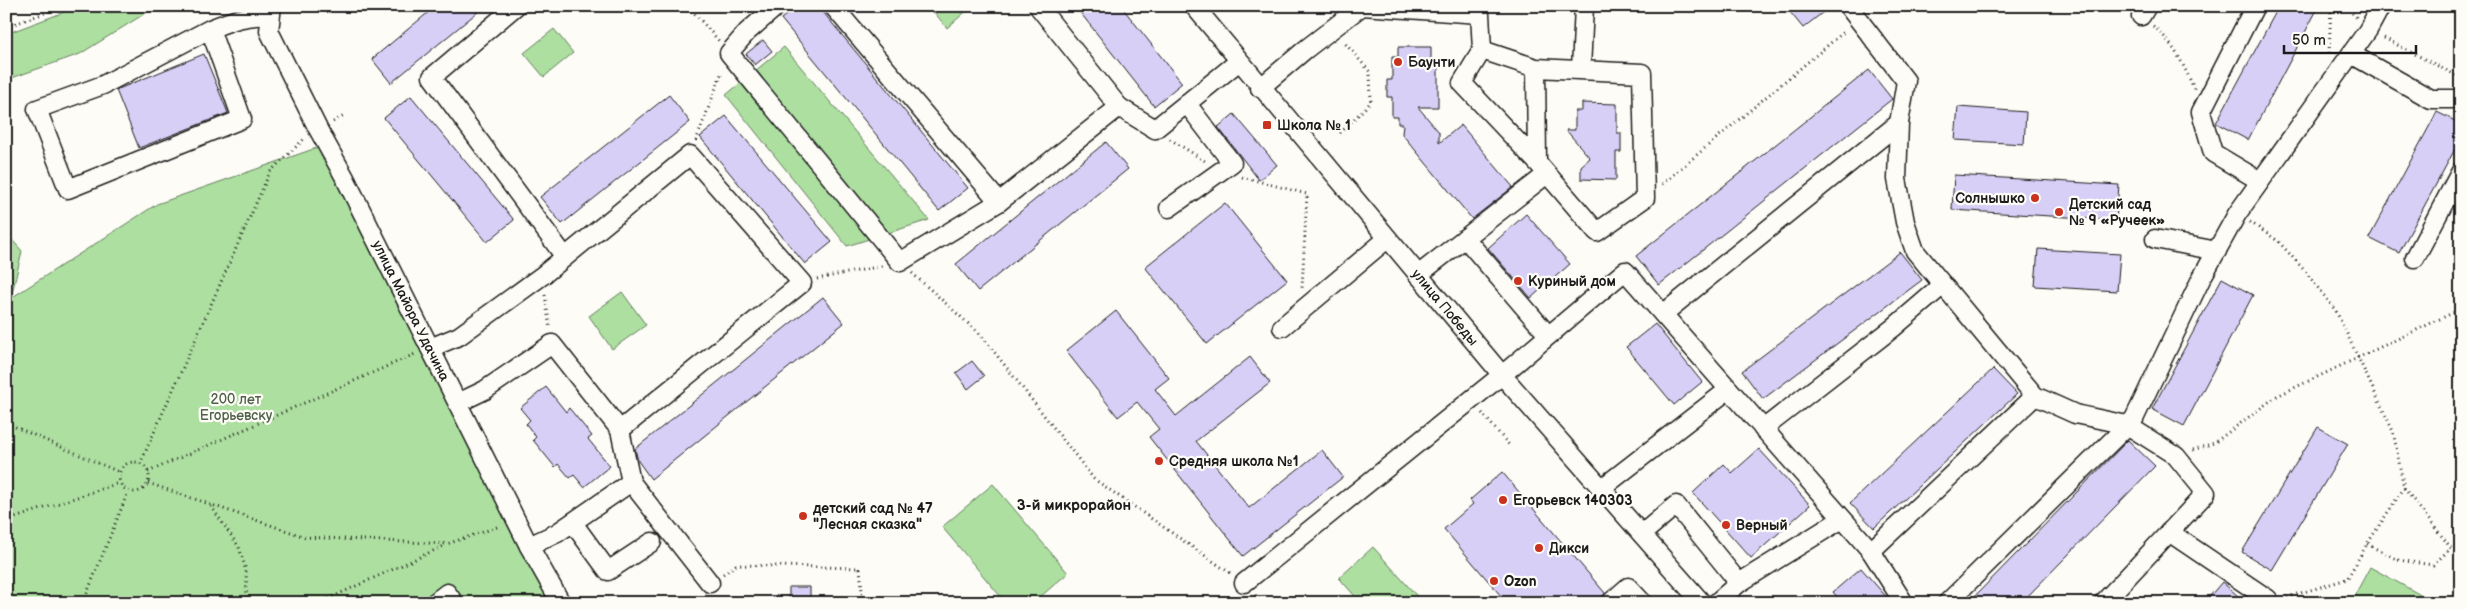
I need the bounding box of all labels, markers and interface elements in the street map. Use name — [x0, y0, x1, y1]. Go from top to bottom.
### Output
scale bar — [2284, 22, 2417, 54]
text: 50 m — [2292, 31, 2326, 50]
place label: Баунти — [1408, 54, 1456, 71]
marker: Баунти — [1392, 56, 1404, 68]
place label: Школа № 1 — [1277, 117, 1351, 134]
marker: Школа № 1 — [1261, 119, 1273, 131]
place label: Солнышко — [1955, 190, 2025, 207]
marker: Солнышко — [2029, 192, 2041, 204]
place label: Детский сад № 9 «Ручеек» — [2069, 196, 2165, 229]
marker: Детский сад № 9 «Ручеек» — [2053, 206, 2065, 218]
street label: улица Майора Удачина — [369, 238, 454, 384]
street label: улица Победы — [1408, 265, 1482, 349]
place label: Куриный дом — [1528, 273, 1616, 290]
marker: Куриный дом — [1512, 275, 1524, 287]
park label: 200 лет Егорьевску — [200, 391, 273, 424]
place label: Средняя школа №1 — [1169, 453, 1299, 470]
marker: Средняя школа №1 — [1153, 455, 1165, 467]
place label: Егорьевск 140303 — [1513, 492, 1632, 509]
marker: Егорьевск 140303 — [1497, 494, 1509, 506]
district label: 3-й микрорайон — [1017, 496, 1131, 515]
place label: детский сад № 47 "Лесная сказка" — [812, 500, 933, 533]
marker: детский сад № 47 "Лесная сказка" — [797, 510, 809, 522]
place label: Верный — [1736, 517, 1788, 534]
marker: Верный — [1720, 519, 1732, 531]
place label: Дикси — [1549, 540, 1589, 557]
marker: Дикси — [1533, 542, 1545, 554]
place label: Ozon — [1504, 573, 1537, 590]
marker: Ozon — [1488, 575, 1500, 587]

